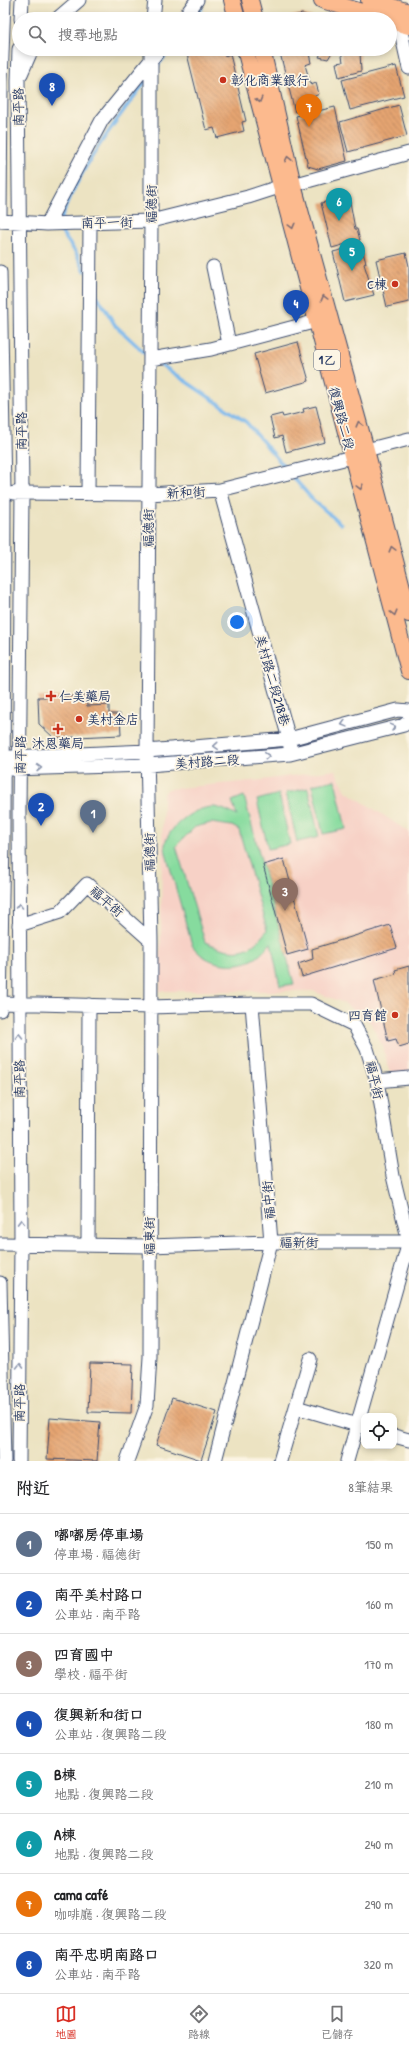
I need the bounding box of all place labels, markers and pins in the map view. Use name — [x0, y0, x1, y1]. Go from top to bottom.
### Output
place label: 彰化商業銀行 — [231, 71, 309, 89]
pin: 8 — [39, 73, 65, 106]
marker: 彰化商業銀行 — [218, 75, 228, 85]
pin: 7 — [296, 94, 322, 127]
pin: 6 — [326, 188, 352, 221]
pin: 5 — [339, 238, 365, 271]
place label: C棟 — [367, 275, 387, 293]
marker: C棟 — [390, 279, 400, 289]
pin: 4 — [283, 290, 309, 323]
place label: 仁美藥局 — [59, 687, 111, 705]
marker: 仁美藥局 — [46, 691, 56, 701]
place label: 美村金店 — [87, 710, 139, 728]
marker: 美村金店 — [74, 714, 84, 724]
marker: 沐恩藥局 — [53, 724, 63, 734]
place label: 沐恩藥局 — [32, 734, 84, 752]
pin: 2 — [28, 793, 54, 826]
pin: 1 — [80, 800, 106, 833]
pin: 3 — [272, 878, 298, 911]
place label: 四育館 — [348, 1006, 387, 1024]
marker: 四育館 — [390, 1010, 400, 1020]

